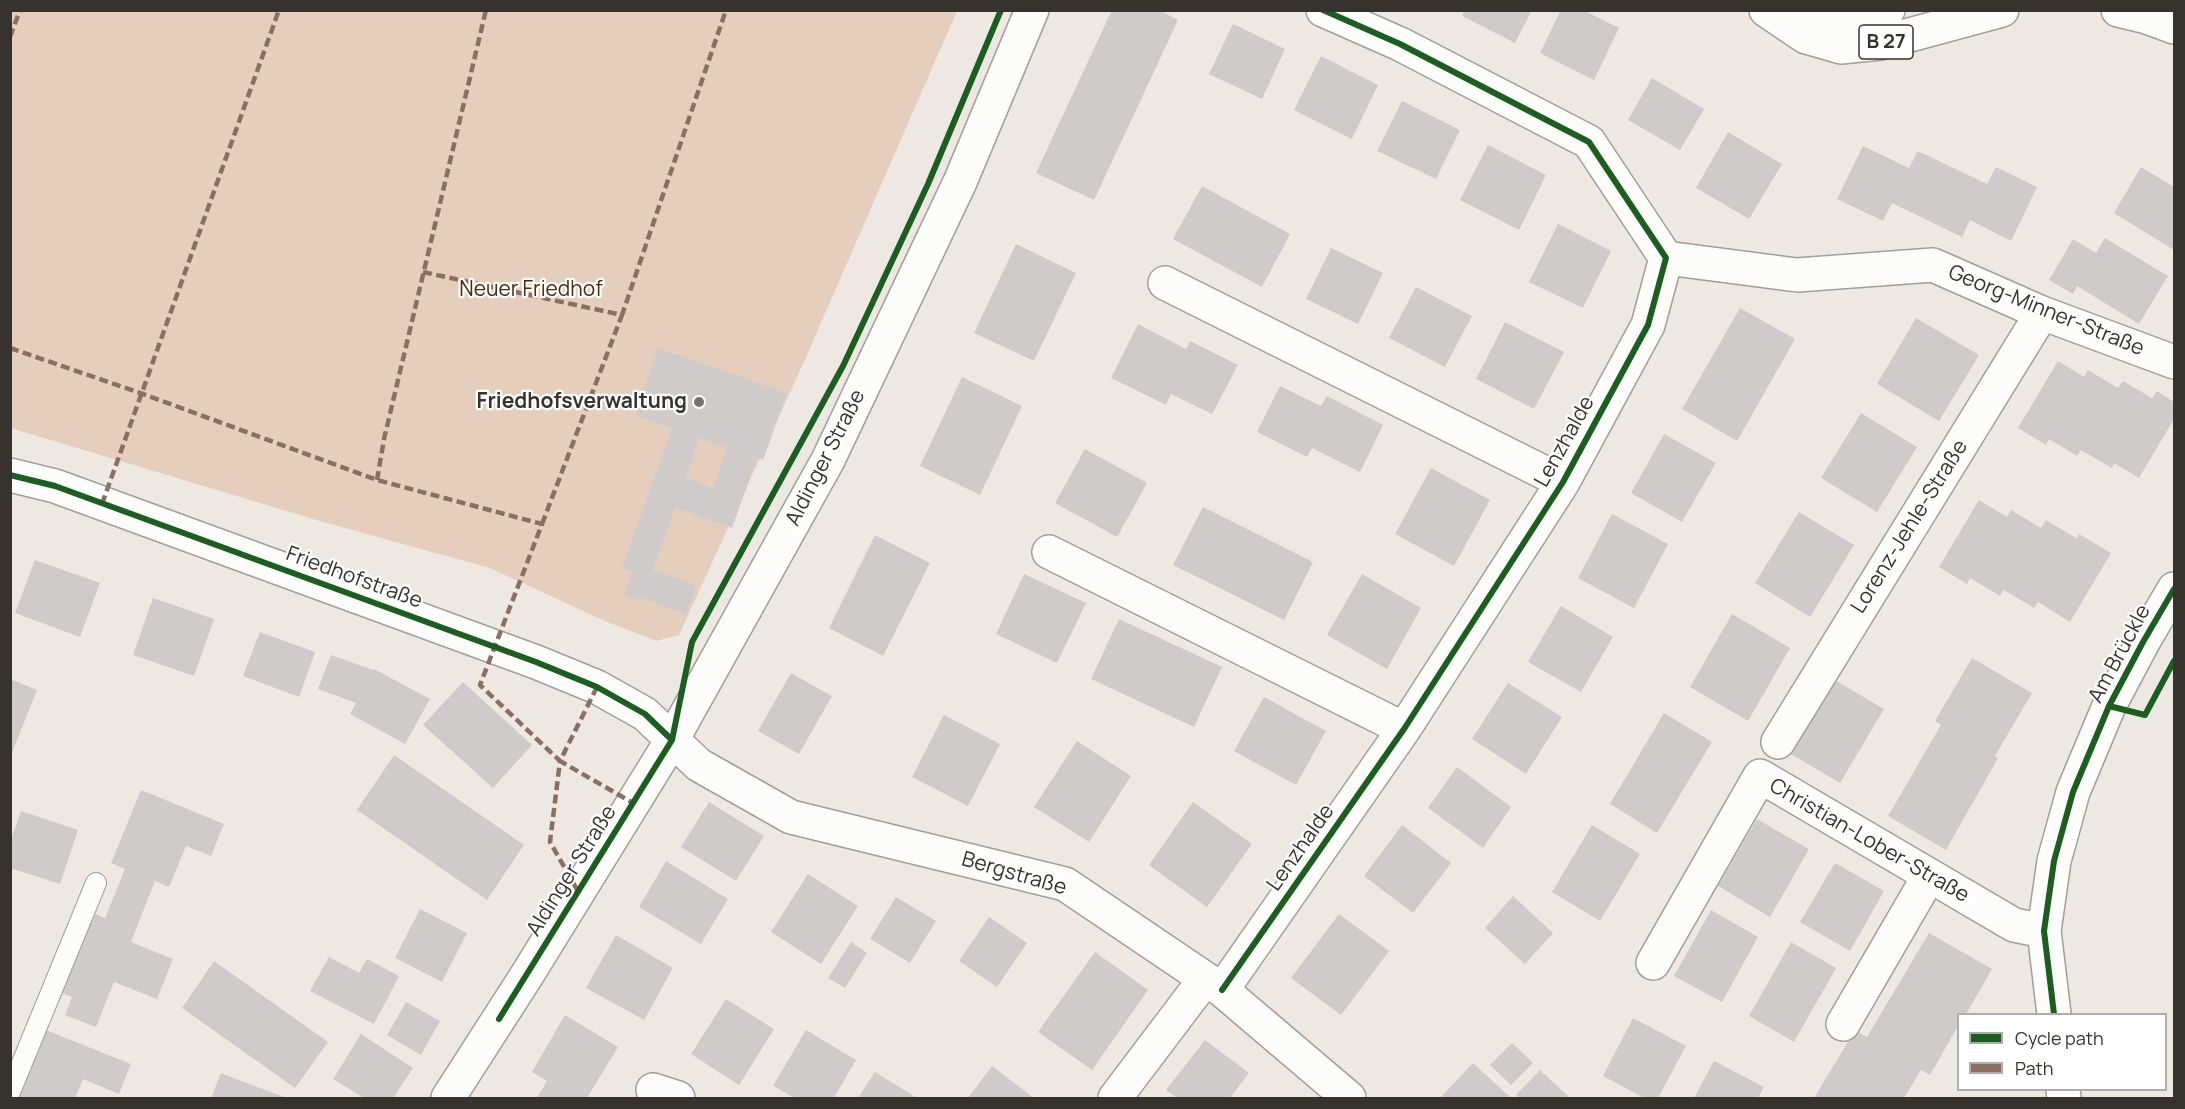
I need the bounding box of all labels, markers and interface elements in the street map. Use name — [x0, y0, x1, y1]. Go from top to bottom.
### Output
road number: B 27 — [1859, 25, 1913, 59]
street label: Georg-Minner-Straße — [1944, 260, 2148, 362]
park label: Neuer Friedhof — [459, 277, 603, 303]
street label: Aldinger Straße — [781, 386, 871, 530]
place label: Friedhofsverwaltung — [476, 389, 687, 415]
street label: Lenzhalde — [1530, 392, 1600, 492]
marker: Friedhofsverwaltung — [692, 395, 706, 409]
street label: Lorenz-Jehle-Straße — [1846, 436, 1974, 618]
street label: Friedhofstraße — [282, 542, 426, 614]
street label: Am Brückle — [2084, 601, 2156, 707]
street label: Christian-Lober-Straße — [1765, 773, 1973, 909]
street label: Lenzhalde — [1262, 800, 1340, 896]
street label: Aldinger Straße — [522, 801, 622, 941]
street label: Bergstraße — [959, 847, 1069, 901]
legend — [1957, 1013, 2167, 1091]
text: Cycle path — [2015, 1026, 2104, 1050]
text: Path — [2015, 1056, 2053, 1080]

